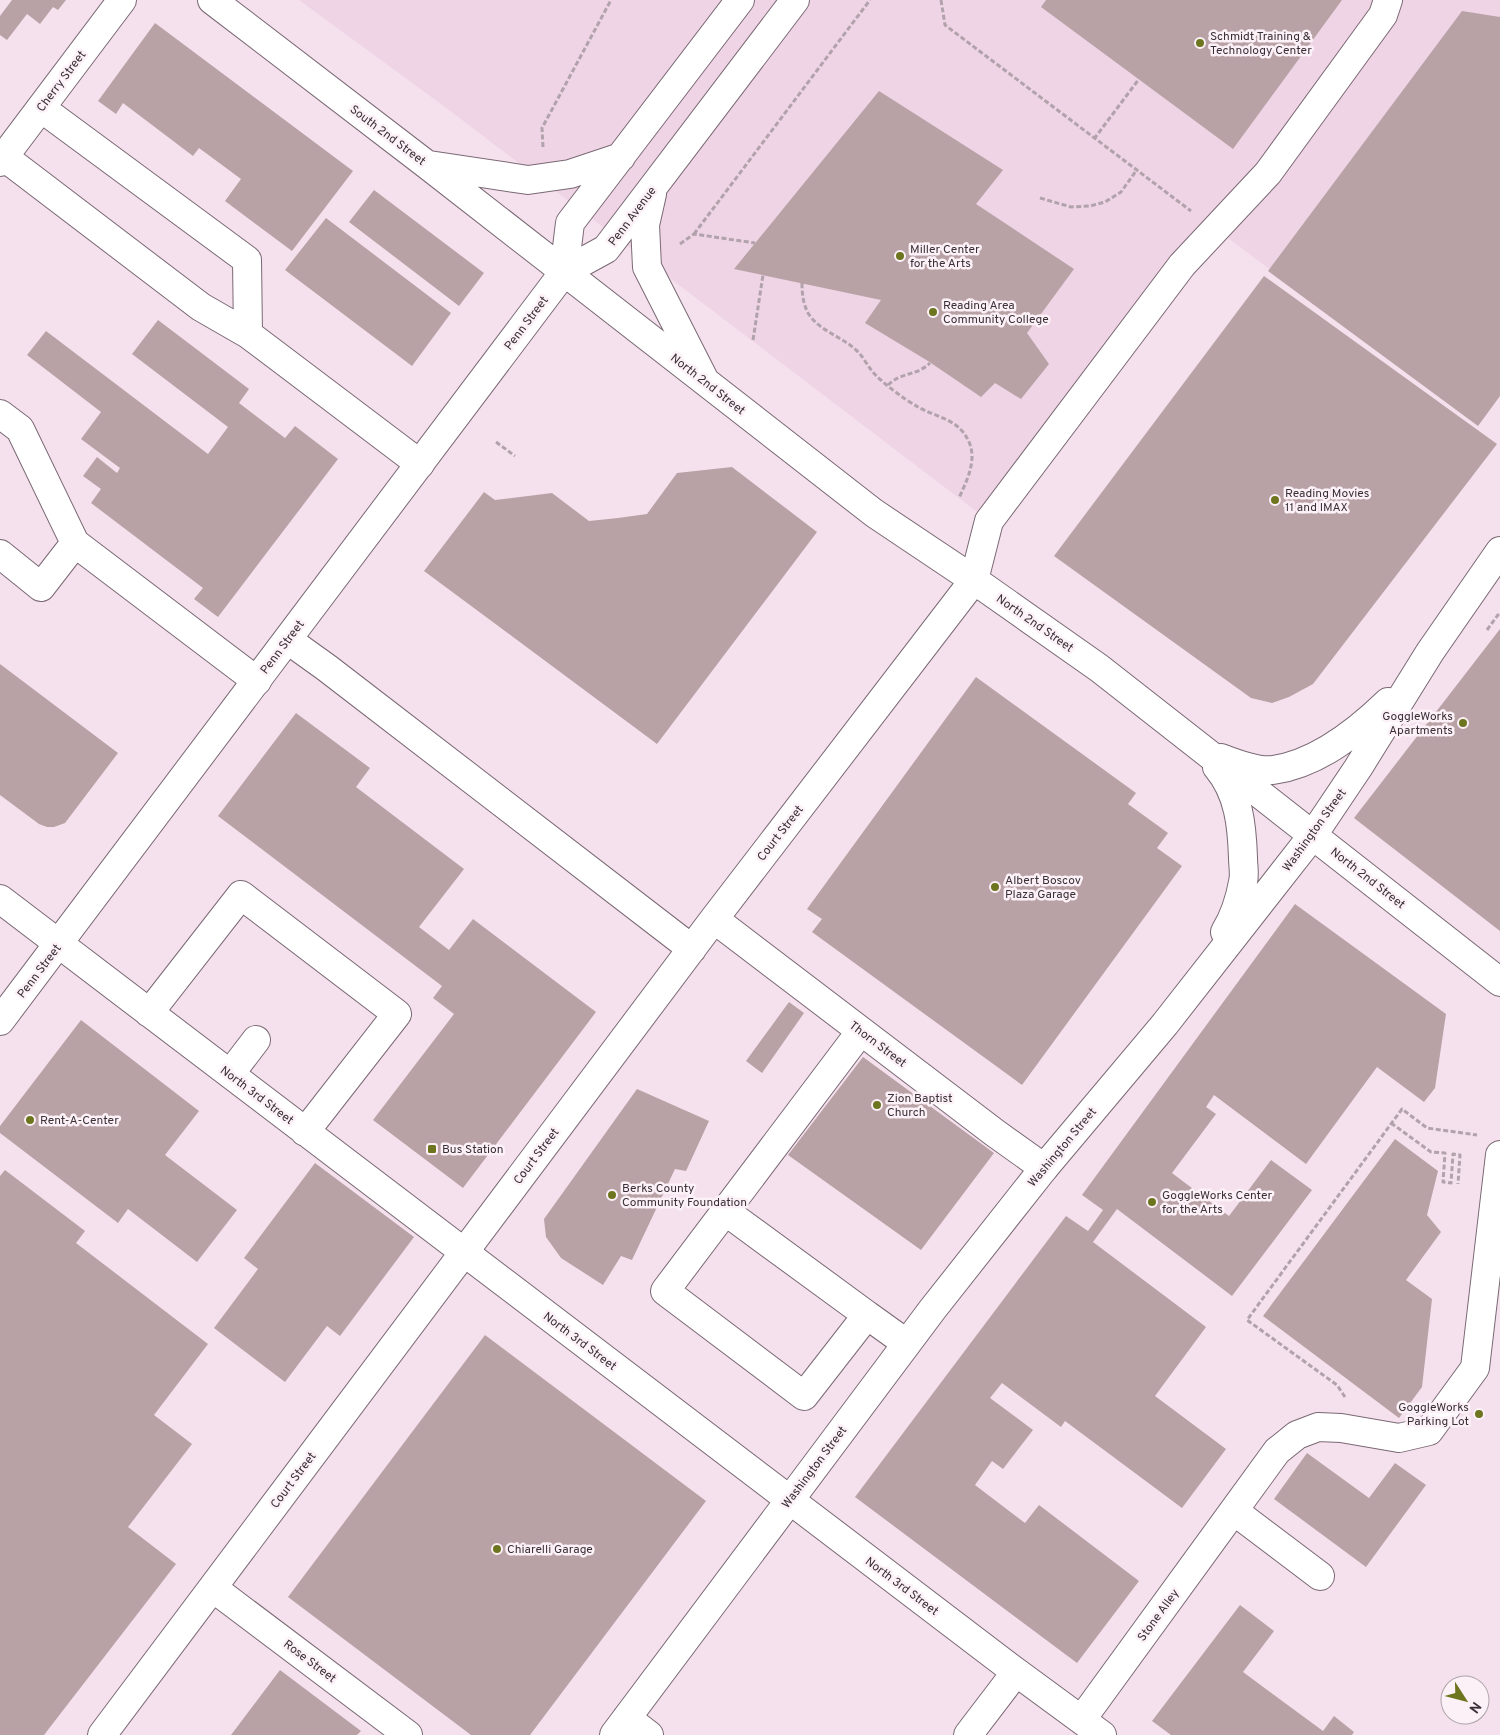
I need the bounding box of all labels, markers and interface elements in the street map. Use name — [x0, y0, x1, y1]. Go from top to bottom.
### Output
place label: Schmidt Training & Technology Center — [1210, 29, 1312, 59]
marker: Schmidt Training & Technology Center — [1194, 37, 1206, 49]
street label: Cherry Street — [33, 48, 90, 116]
street label: South 2nd Street — [346, 102, 429, 170]
street label: Penn Avenue — [605, 184, 660, 249]
place label: Miller Center for the Arts — [910, 242, 980, 272]
marker: Miller Center for the Arts — [894, 250, 906, 262]
street label: Penn Street — [501, 293, 552, 354]
place label: Reading Area Community College — [943, 298, 1049, 328]
marker: Reading Area Community College — [927, 306, 939, 318]
street label: North 2nd Street — [667, 351, 748, 419]
place label: Reading Movies 11 and IMAX — [1285, 486, 1369, 516]
marker: Reading Movies 11 and IMAX — [1269, 494, 1281, 506]
street label: North 2nd Street — [993, 591, 1076, 656]
street label: Penn Street — [257, 617, 308, 678]
place label: GoggleWorks Apartments — [1382, 709, 1453, 739]
marker: GoggleWorks Apartments — [1457, 717, 1469, 729]
street label: Washington Street — [1279, 786, 1350, 875]
street label: Court Street — [754, 802, 808, 865]
street label: North 2nd Street — [1327, 845, 1408, 913]
place label: Albert Boscov Plaza Garage — [1005, 873, 1081, 903]
marker: Albert Boscov Plaza Garage — [989, 881, 1001, 893]
street label: Penn Street — [14, 941, 65, 1002]
street label: Thorn Street — [846, 1018, 909, 1072]
street label: North 3rd Street — [216, 1063, 296, 1129]
place label: Zion Baptist Church — [887, 1091, 953, 1121]
marker: Zion Baptist Church — [871, 1099, 883, 1111]
street label: Washington Street — [1025, 1105, 1101, 1191]
place label: Rent-A-Center — [40, 1113, 119, 1129]
marker: Rent-A-Center — [24, 1114, 36, 1126]
street label: Court Street — [510, 1125, 563, 1188]
place label: Bus Station — [442, 1142, 503, 1158]
marker: Bus Station — [426, 1143, 438, 1155]
place label: Berks County Community Foundation — [622, 1181, 747, 1211]
place label: GoggleWorks Center for the Arts — [1162, 1188, 1273, 1218]
marker: Berks County Community Foundation — [606, 1189, 618, 1201]
marker: GoggleWorks Center for the Arts — [1146, 1196, 1158, 1208]
street label: North 3rd Street — [539, 1309, 619, 1375]
place label: GoggleWorks Parking Lot — [1398, 1400, 1469, 1430]
marker: GoggleWorks Parking Lot — [1473, 1408, 1485, 1420]
street label: Washington Street — [779, 1423, 851, 1512]
street label: Court Street — [267, 1449, 320, 1512]
place label: Chiarelli Garage — [507, 1542, 593, 1558]
marker: Chiarelli Garage — [491, 1543, 503, 1555]
street label: North 3rd Street — [861, 1554, 941, 1620]
street label: Stone Alley — [1134, 1586, 1183, 1645]
street label: Rose Street — [280, 1637, 339, 1687]
north arrow — [1440, 1675, 1490, 1725]
text: N — [1464, 1698, 1484, 1716]

